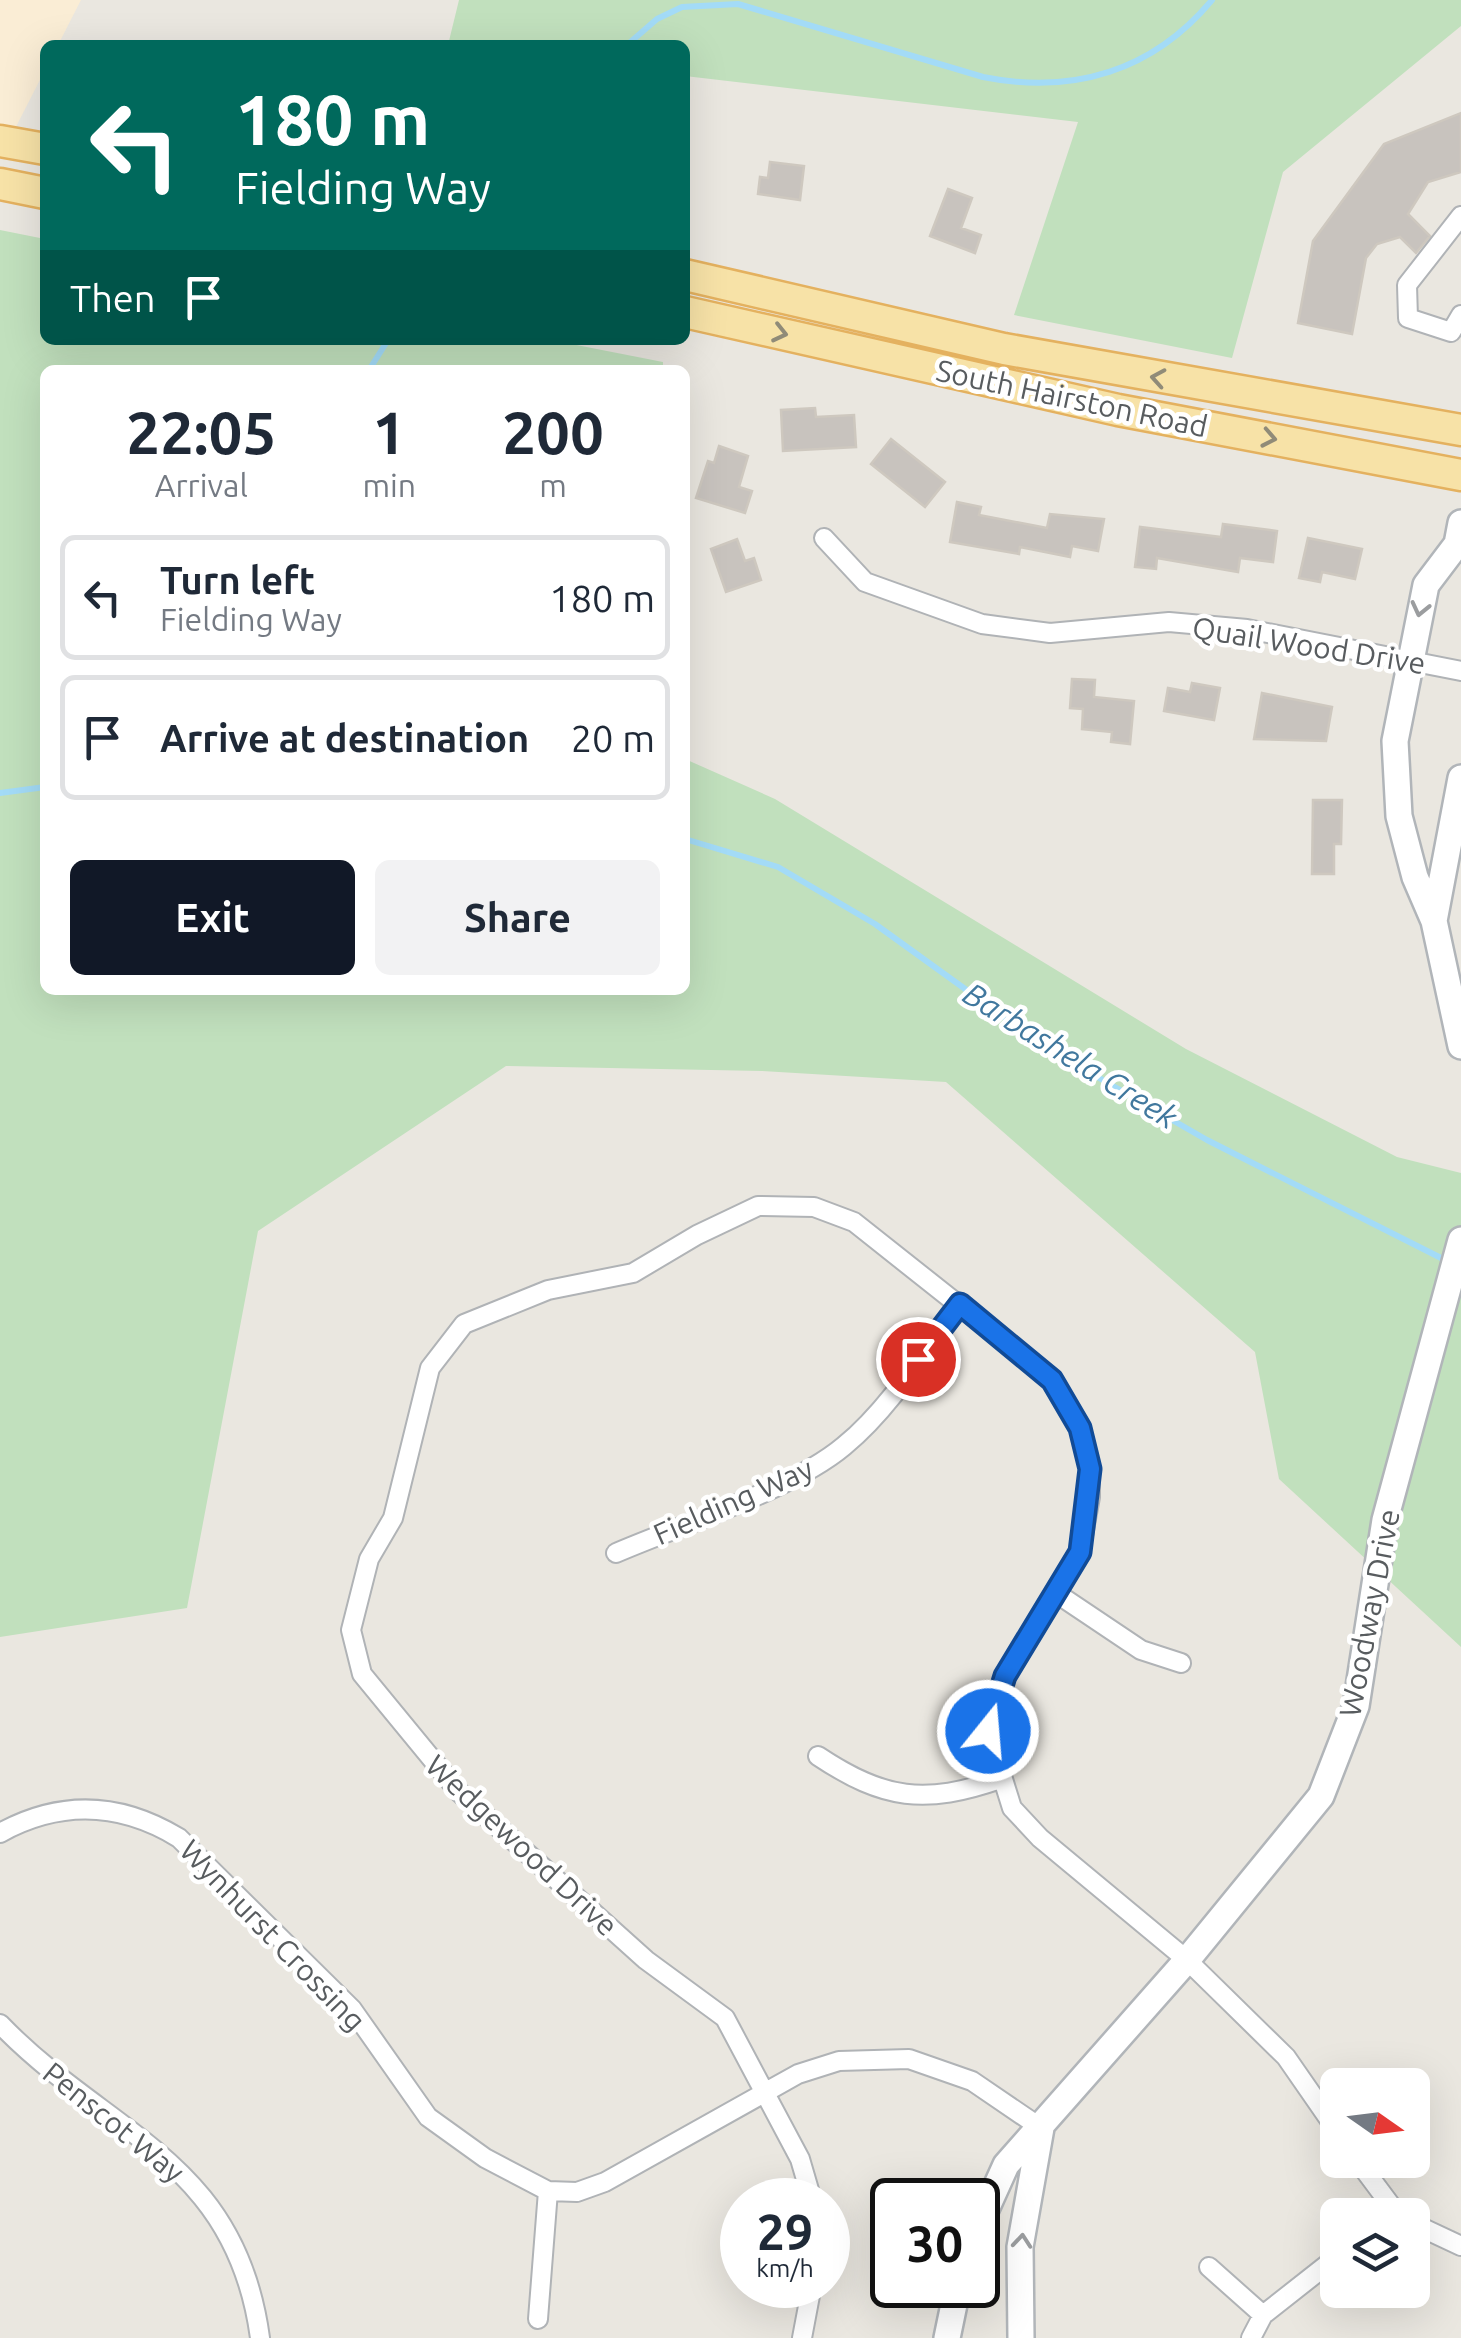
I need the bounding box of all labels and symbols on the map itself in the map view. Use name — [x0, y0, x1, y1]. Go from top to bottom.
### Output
one-way arrow — [771, 321, 788, 342]
street label: South Hairston Road — [933, 353, 1211, 443]
one-way arrow — [1150, 368, 1166, 389]
one-way arrow — [1260, 427, 1277, 448]
one-way arrow — [1411, 600, 1432, 617]
street label: Quail Wood Drive — [1190, 610, 1428, 680]
water label: Barbashela Creek — [957, 975, 1185, 1136]
pin — [876, 1317, 961, 1402]
street label: Fielding Way — [648, 1451, 818, 1551]
street label: Woodway Drive — [1332, 1506, 1406, 1720]
position arrow — [936, 1679, 1040, 1783]
street label: Wedgewood Drive — [419, 1748, 625, 1942]
street label: Wynhurst Crossing — [173, 1833, 373, 2037]
street label: Penscot Way — [37, 2055, 191, 2189]
north arrow — [1320, 2068, 1430, 2178]
speed limit sign: 30 — [870, 2178, 1000, 2308]
one-way arrow — [1010, 2232, 1032, 2248]

